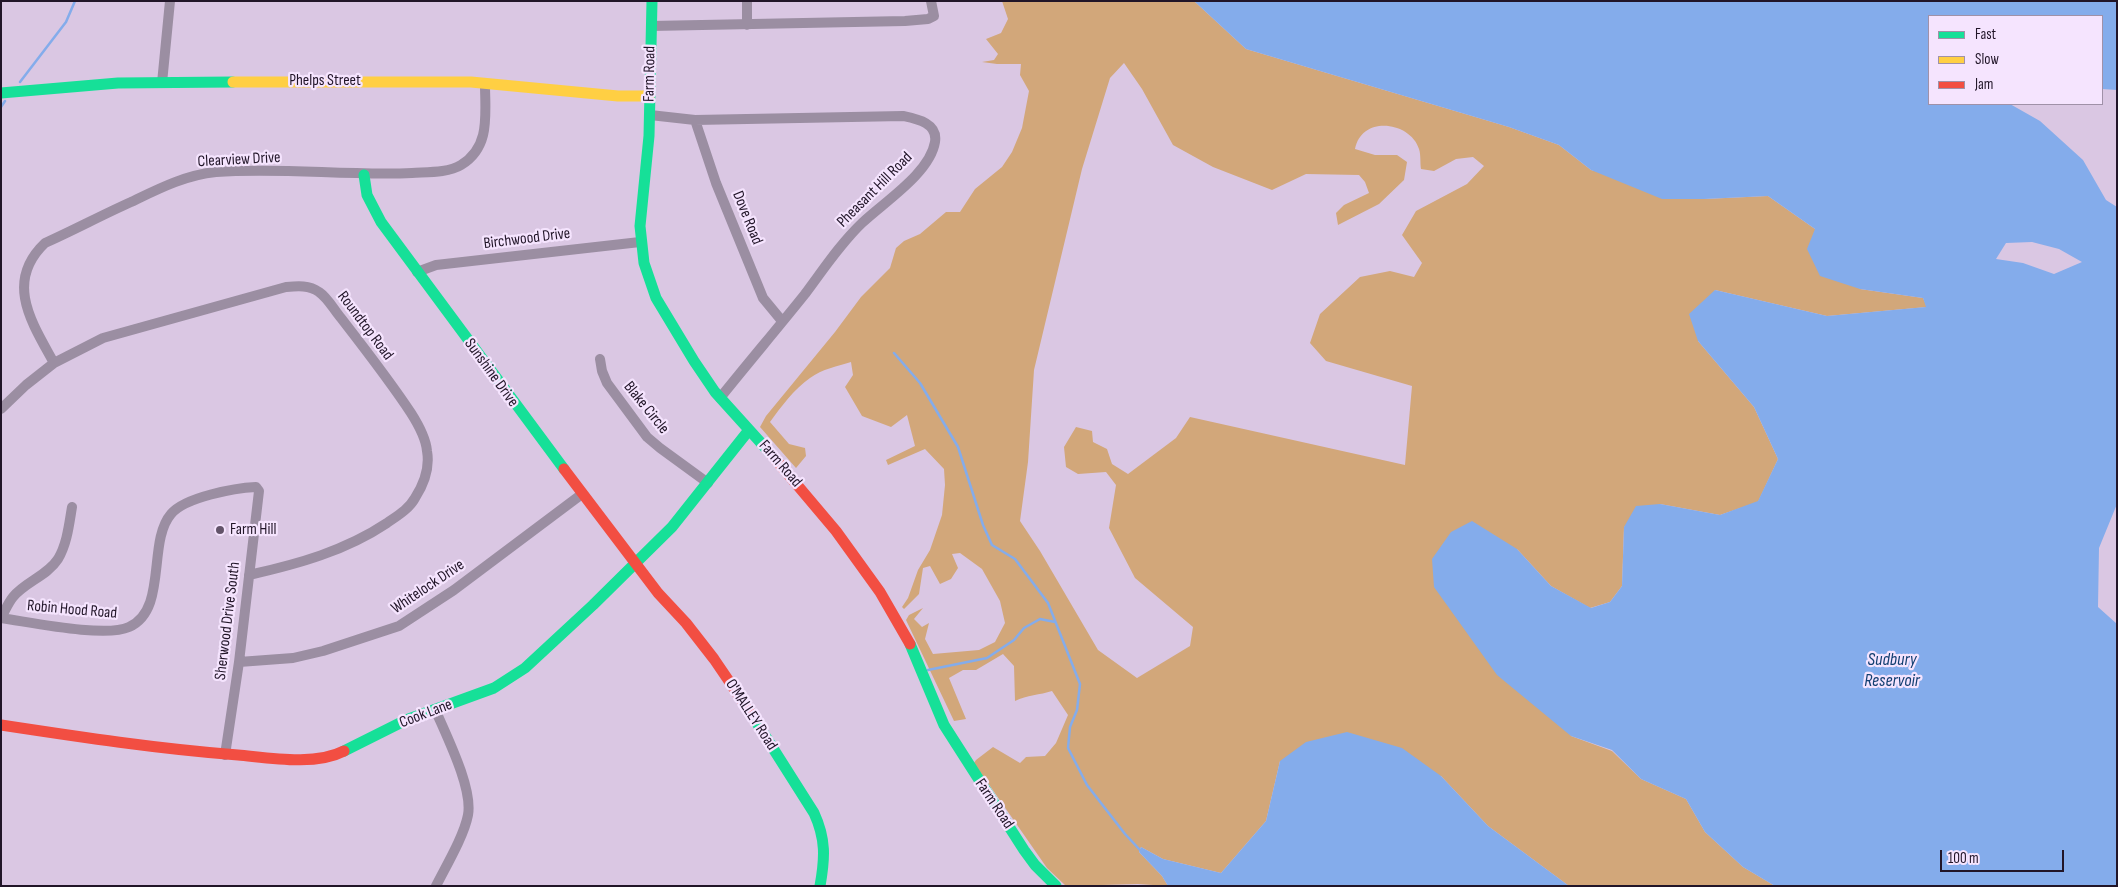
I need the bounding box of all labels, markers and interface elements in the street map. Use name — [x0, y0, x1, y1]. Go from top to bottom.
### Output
legend — [1928, 15, 2103, 105]
text: Fast — [1975, 25, 1996, 44]
street label: Farm Road — [640, 46, 660, 102]
text: Slow — [1975, 50, 1999, 69]
street label: Phelps Street — [289, 71, 361, 91]
text: Jam — [1975, 75, 1993, 94]
street label: Clearview Drive — [197, 148, 281, 172]
street label: Pheasant Hill Road — [833, 148, 917, 232]
street label: Dove Road — [728, 188, 766, 248]
street label: Birchwood Drive — [483, 224, 571, 254]
street label: Roundtop Road — [333, 288, 397, 364]
street label: Sunshine Drive — [460, 335, 522, 411]
street label: Blake Circle — [619, 378, 673, 438]
street label: Farm Road — [754, 437, 806, 491]
place label: Farm Hill — [230, 520, 276, 540]
marker: Farm Hill — [214, 524, 226, 536]
street label: Whitelock Drive — [388, 556, 468, 618]
street label: Sherwood Drive South — [211, 561, 245, 681]
street label: Robin Hood Road — [26, 597, 118, 623]
water label: Sudbury Reservoir — [1864, 649, 1920, 692]
street label: O'MALLEY Road — [721, 676, 781, 754]
street label: Cook Lane — [397, 695, 455, 733]
street label: Farm Road — [970, 775, 1018, 833]
scale bar — [1943, 840, 2067, 872]
text: 100 m — [1948, 849, 1979, 868]

